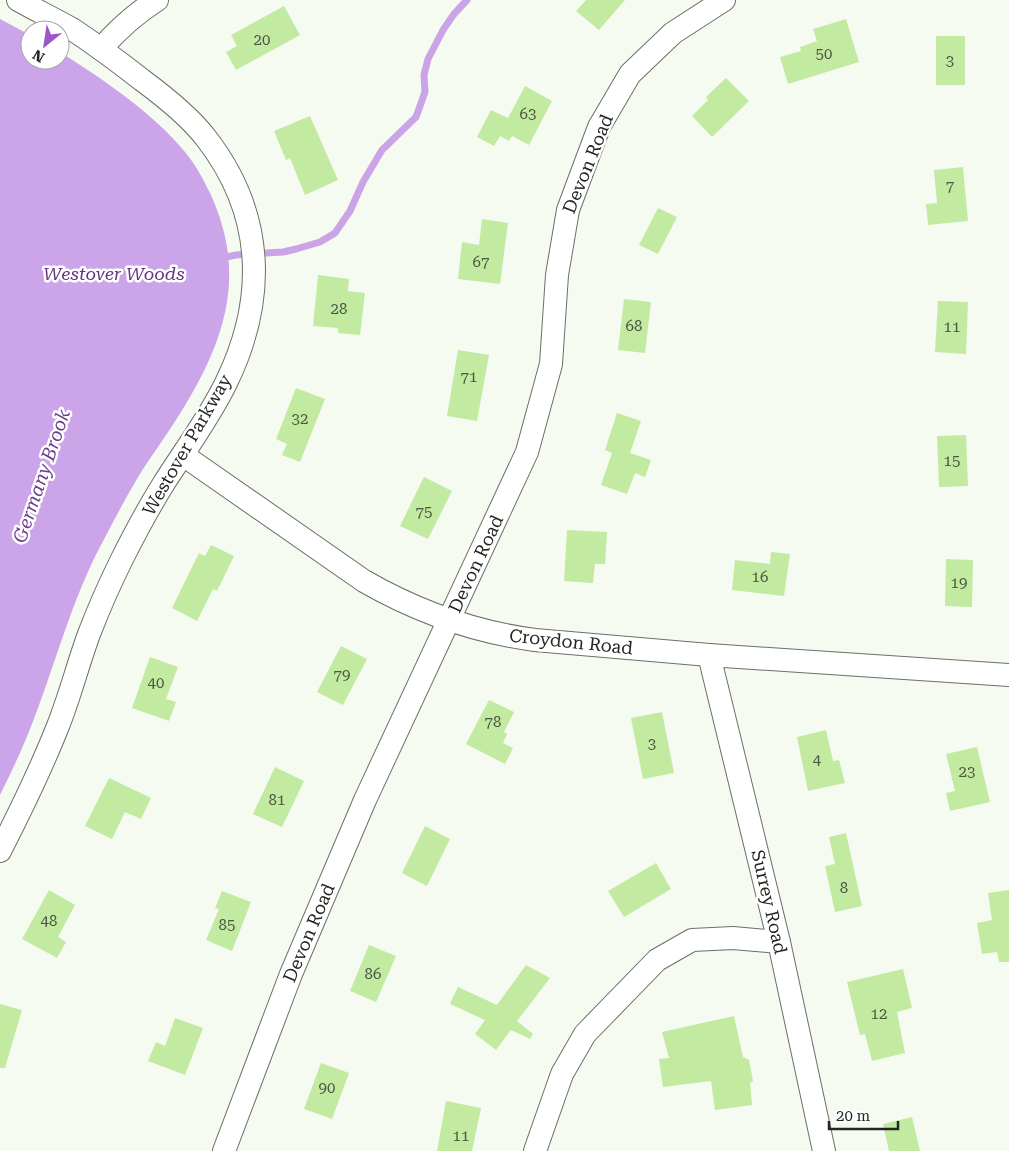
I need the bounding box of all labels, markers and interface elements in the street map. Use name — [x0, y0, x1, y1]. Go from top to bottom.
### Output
north arrow — [20, 20, 70, 70]
house number: 20 — [254, 31, 270, 49]
house number: 50 — [816, 45, 832, 63]
text: N — [30, 47, 47, 66]
house number: 3 — [946, 52, 954, 70]
house number: 63 — [520, 105, 536, 123]
street label: Devon Road — [558, 111, 617, 217]
house number: 7 — [946, 177, 954, 195]
house number: 67 — [473, 253, 489, 271]
park label: Westover Woods — [43, 263, 185, 284]
house number: 28 — [331, 300, 347, 318]
house number: 68 — [626, 317, 642, 335]
house number: 11 — [944, 318, 960, 336]
house number: 71 — [461, 368, 477, 386]
street label: Westover Parkway — [138, 370, 236, 519]
water label: Germany Brook — [8, 406, 75, 546]
house number: 32 — [292, 410, 308, 428]
house number: 15 — [944, 452, 960, 470]
house number: 75 — [416, 503, 432, 521]
street label: Devon Road — [444, 511, 507, 616]
house number: 16 — [752, 568, 768, 586]
house number: 19 — [951, 574, 967, 592]
street label: Croydon Road — [508, 625, 634, 658]
house number: 79 — [334, 666, 350, 684]
house number: 40 — [148, 674, 164, 692]
house number: 78 — [485, 713, 501, 731]
house number: 3 — [648, 735, 656, 753]
house number: 4 — [813, 751, 822, 769]
house number: 23 — [959, 763, 975, 781]
house number: 81 — [269, 791, 285, 809]
street label: Surrey Road — [747, 848, 792, 956]
house number: 8 — [840, 879, 848, 897]
street label: Devon Road — [278, 880, 339, 985]
house number: 48 — [41, 912, 57, 930]
house number: 85 — [219, 916, 235, 934]
house number: 86 — [365, 965, 381, 983]
house number: 12 — [871, 1005, 887, 1023]
house number: 90 — [319, 1079, 335, 1097]
scale bar — [829, 1098, 898, 1130]
text: 20 m — [836, 1107, 871, 1125]
house number: 11 — [453, 1127, 469, 1145]

